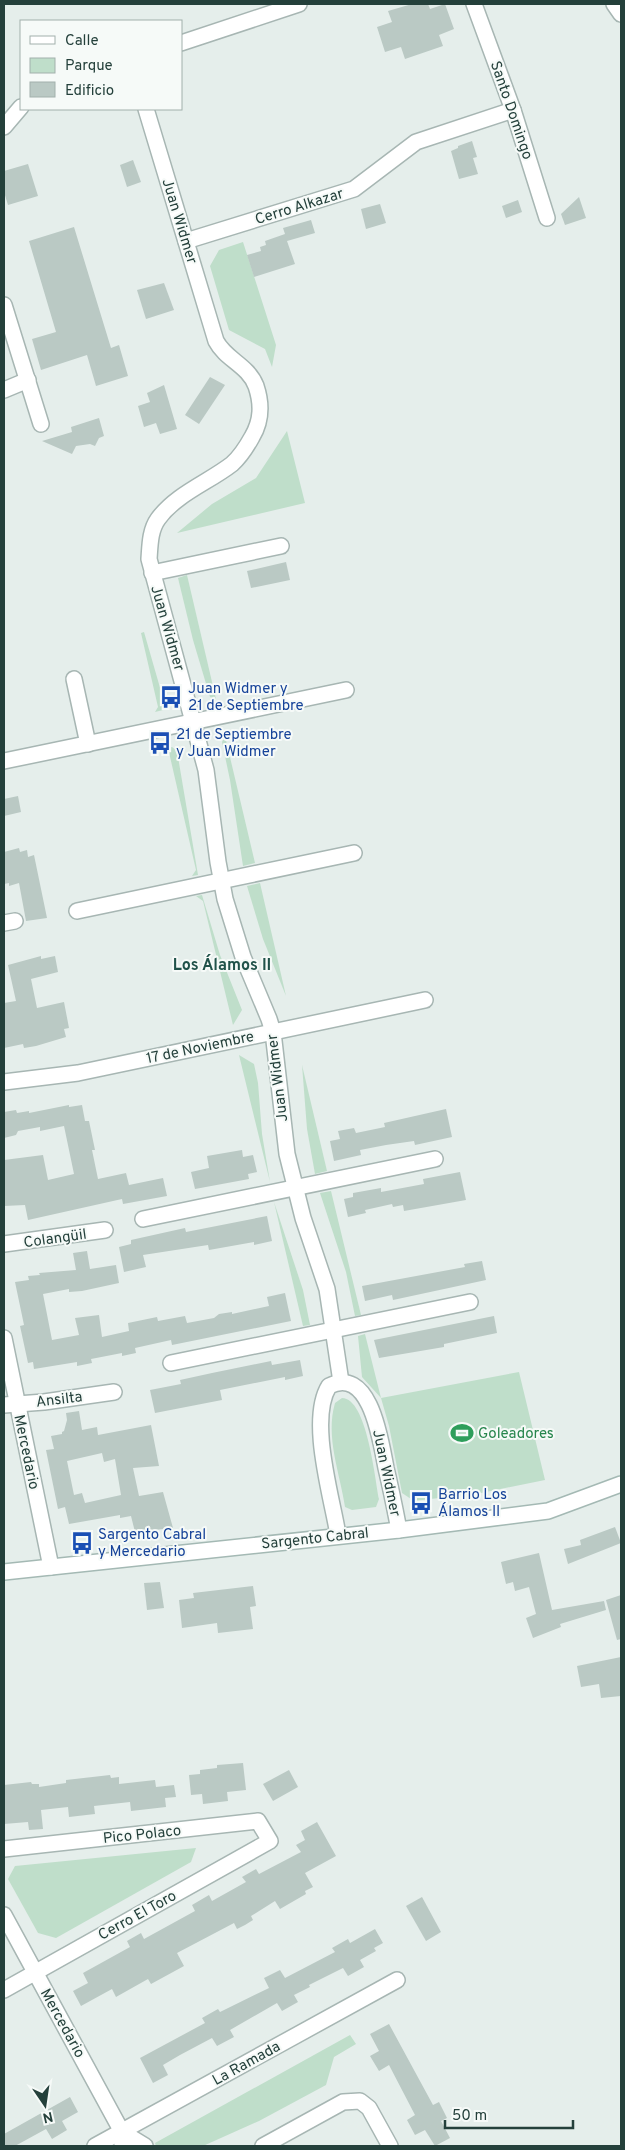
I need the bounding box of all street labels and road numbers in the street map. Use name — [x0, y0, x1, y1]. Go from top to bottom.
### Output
street label: Santo Domingo — [485, 59, 536, 162]
street label: Juan Widmer — [157, 176, 201, 267]
street label: Cerro Alkazar — [253, 185, 346, 230]
street label: Juan Widmer — [145, 583, 188, 674]
street label: 17 de Noviembre — [145, 1028, 256, 1069]
street label: Juan Widmer — [264, 1033, 293, 1123]
street label: Colangüil — [22, 1226, 88, 1253]
street label: Ansilta — [35, 1388, 84, 1413]
street label: Mercedario — [8, 1413, 43, 1492]
street label: Juan Widmer — [367, 1428, 404, 1519]
street label: Sargento Cabral — [260, 1524, 370, 1555]
street label: Pico Polaco — [102, 1822, 182, 1849]
street label: Cerro El Toro — [95, 1887, 180, 1946]
street label: Mercedario — [35, 1986, 88, 2062]
street label: La Ramada — [209, 2038, 284, 2091]

